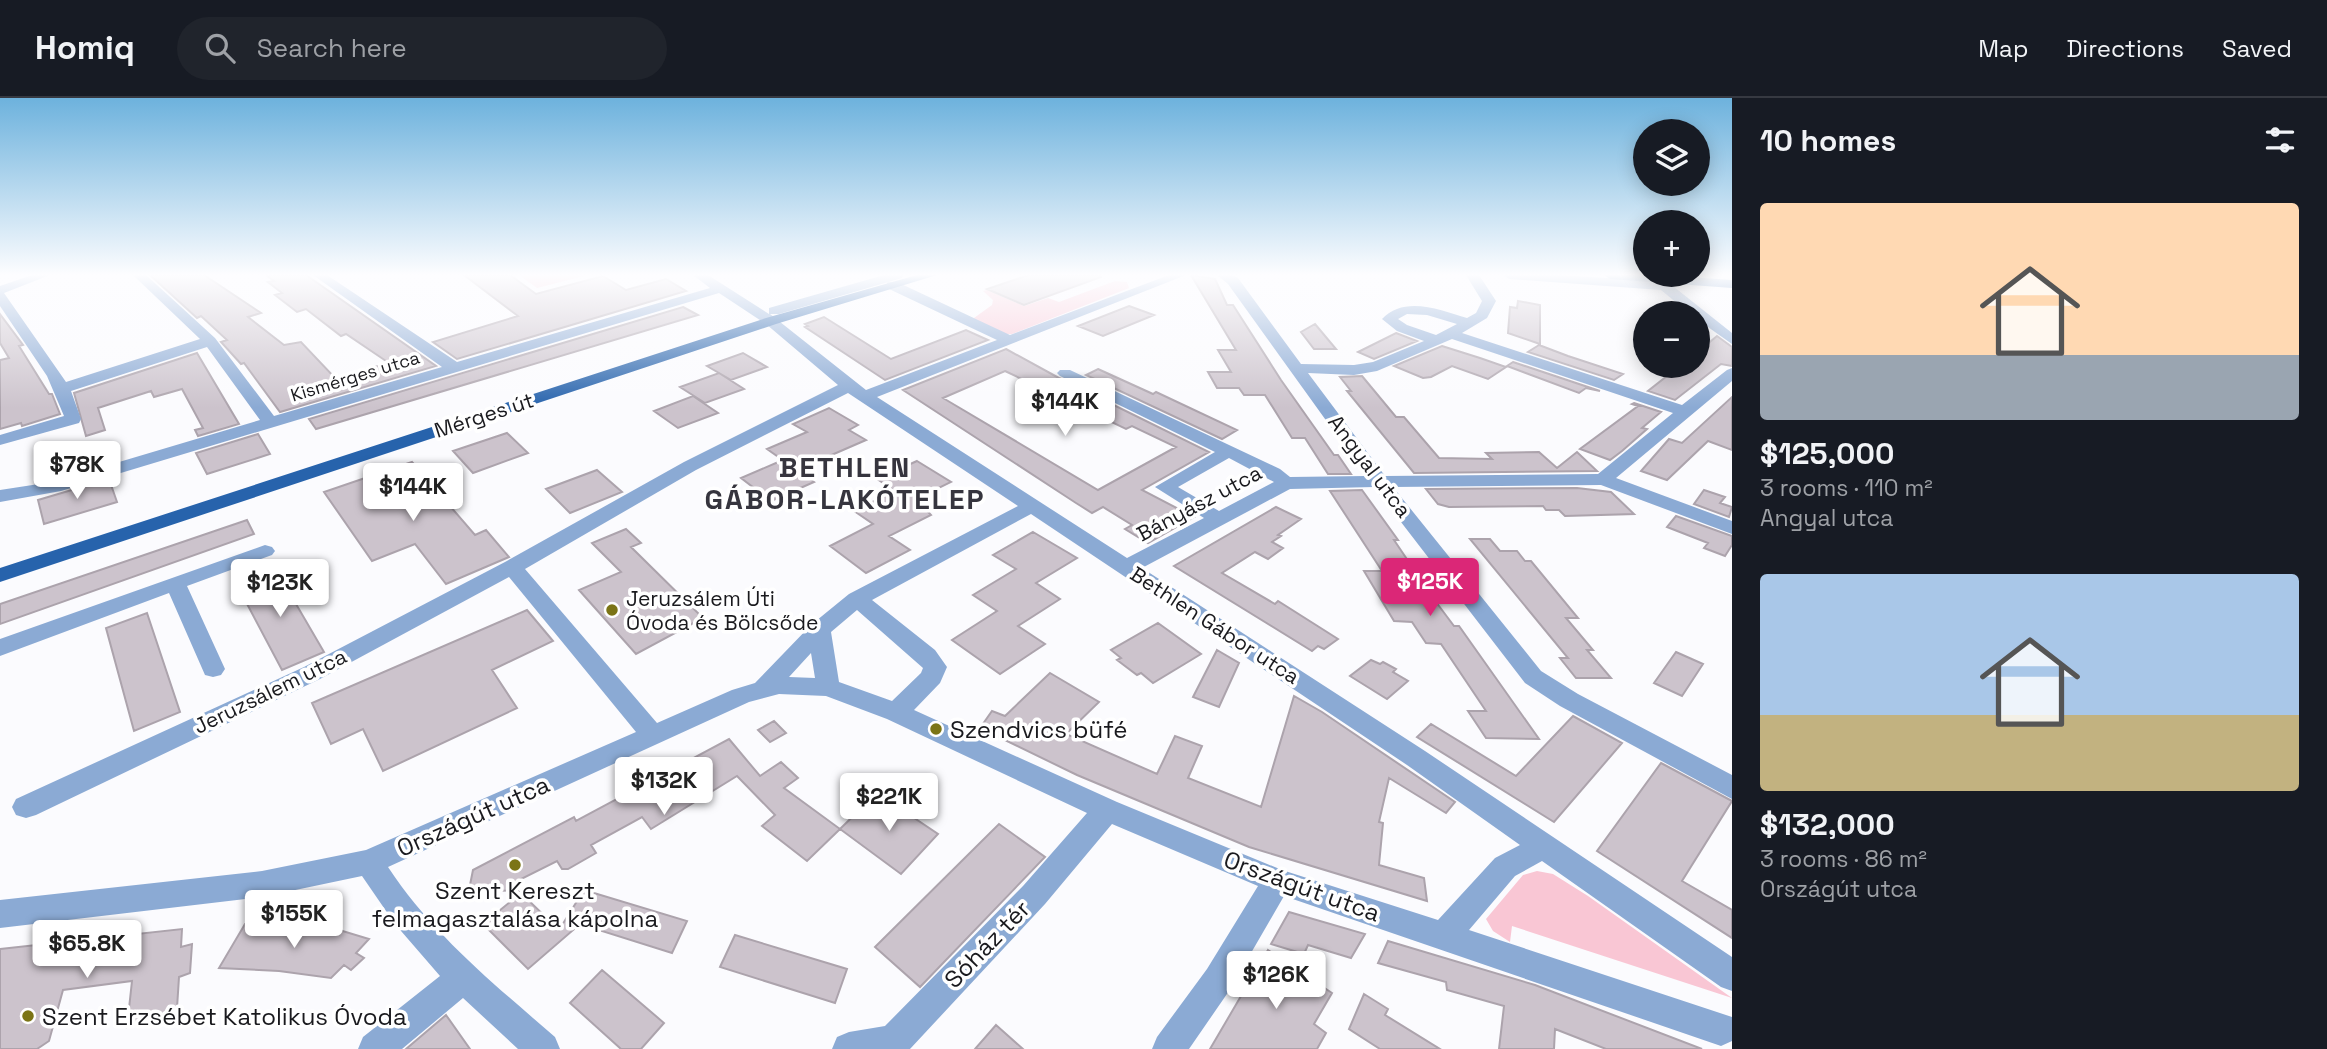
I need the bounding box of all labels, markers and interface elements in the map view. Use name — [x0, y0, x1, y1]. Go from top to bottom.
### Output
search box — [177, 17, 667, 80]
text: Homiq — [35, 27, 135, 69]
icon: search — [201, 29, 239, 67]
text: Search here — [257, 31, 407, 65]
text: Map — [1978, 33, 2028, 64]
text: Directions — [2066, 33, 2184, 64]
text: Saved — [2222, 33, 2292, 64]
map controls — [1633, 119, 1710, 378]
button: layers — [1633, 119, 1710, 196]
text: 10 homes — [1760, 121, 1896, 160]
icon: filters — [2261, 121, 2299, 159]
button: + — [1633, 210, 1710, 287]
icon: home — [1967, 248, 2093, 374]
button: − — [1633, 301, 1710, 378]
street label: Kismérges utca — [288, 345, 422, 407]
pin: $144K — [1016, 378, 1114, 438]
street label: Mérges út — [431, 386, 537, 444]
text: $144K — [1031, 386, 1099, 416]
street label: Angyal utca — [1323, 409, 1417, 523]
text: $125,000 — [1760, 434, 1894, 473]
pin: $78K — [36, 442, 118, 501]
text: $78K — [50, 449, 104, 479]
district label: BETHLEN GÁBOR-LAKÓTELEP — [705, 449, 985, 517]
street label: Bányász utca — [1132, 459, 1266, 547]
pin: $144K — [364, 464, 462, 523]
text: $144K — [379, 471, 447, 501]
text: 3 rooms · 110 m² — [1760, 473, 1933, 503]
text: Angyal utca — [1760, 503, 1893, 533]
pin: $125K — [1381, 559, 1479, 618]
pin: $123K — [231, 560, 329, 619]
street label: Bethlen Gábor utca — [1125, 560, 1305, 690]
text: $125K — [1397, 566, 1463, 596]
text: $123K — [247, 567, 313, 597]
place label: Jeruzsálem Úti Óvoda és Bölcsőde — [626, 585, 818, 636]
marker: Jeruzsálem Úti Óvoda és Bölcsőde — [604, 602, 620, 618]
icon: home — [1967, 619, 2093, 745]
street label: Jeruzsálem utca — [189, 642, 351, 740]
place label: Szendvics büfé — [950, 714, 1128, 745]
marker: Szendvics büfé — [928, 721, 944, 737]
pin: $132K — [615, 758, 713, 817]
text: $132K — [631, 765, 697, 795]
street label: Országút utca — [392, 768, 554, 864]
pin: $221K — [840, 774, 938, 833]
text: $221K — [856, 781, 922, 811]
text: $132,000 — [1760, 805, 1895, 844]
street label: Országút utca — [1220, 843, 1385, 929]
text: 3 rooms · 86 m² — [1760, 844, 1927, 874]
marker: Szent Kereszt felmagasztalása kápolna — [507, 857, 523, 873]
text: Országút utca — [1760, 874, 1917, 904]
place label: Szent Kereszt felmagasztalása kápolna — [372, 875, 658, 934]
pin: $155K — [245, 890, 343, 950]
street label: Sóház tér — [937, 893, 1037, 995]
text: $155K — [261, 898, 327, 928]
pin: $65.8K — [30, 920, 144, 980]
text: $65.8K — [48, 928, 126, 958]
pin: $126K — [1227, 951, 1325, 1011]
text: $126K — [1243, 959, 1309, 989]
place label: Szent Erzsébet Katolikus Óvoda — [42, 1001, 407, 1032]
marker: Szent Erzsébet Katolikus Óvoda — [20, 1008, 36, 1024]

